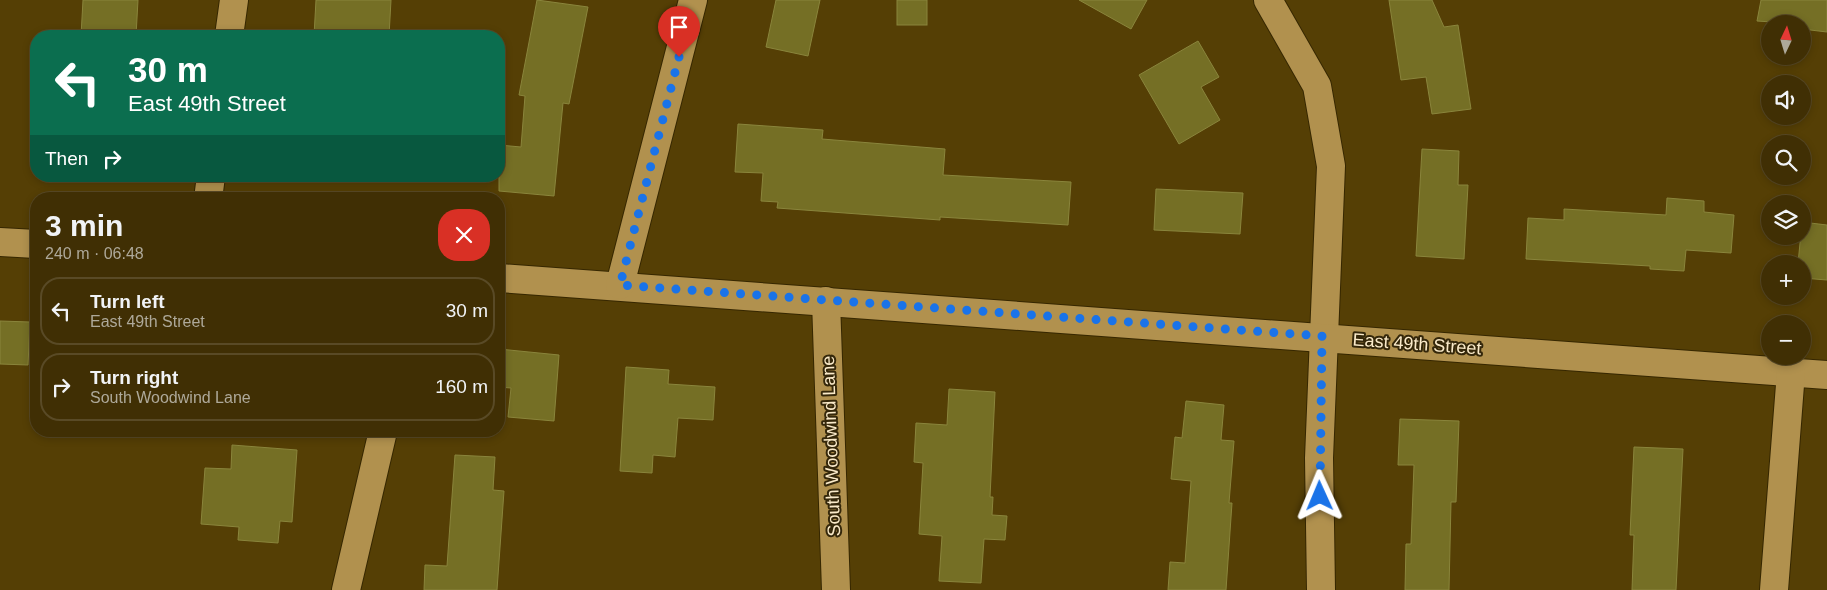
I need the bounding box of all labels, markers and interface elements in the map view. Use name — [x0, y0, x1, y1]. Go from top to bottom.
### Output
pin — [658, 6, 700, 57]
icon: arrive — [665, 13, 693, 41]
north arrow — [1761, 15, 1811, 65]
map controls — [1761, 15, 1811, 365]
icon: left — [45, 50, 110, 115]
text: 30 m — [128, 50, 208, 89]
button: sound — [1761, 75, 1811, 125]
text: East 49th Street — [128, 91, 286, 116]
button: search — [1761, 135, 1811, 185]
icon: right — [98, 145, 126, 173]
text: Then — [45, 148, 88, 169]
button: layers — [1761, 195, 1811, 245]
text: 3 min — [45, 209, 123, 242]
button: close — [438, 209, 490, 261]
text: 240 m · 06:48 — [45, 245, 144, 262]
button: + — [1761, 255, 1811, 305]
text: Turn left — [90, 291, 165, 312]
icon: left — [47, 297, 75, 325]
text: 30 m — [446, 300, 488, 321]
text: East 49th Street — [90, 313, 205, 330]
button: − — [1761, 315, 1811, 365]
street label: East 49th Street — [1352, 330, 1482, 358]
street label: South Woodwind Lane — [818, 355, 844, 537]
text: Turn right — [90, 367, 178, 388]
icon: right — [47, 373, 75, 401]
text: 160 m — [435, 376, 488, 397]
text: South Woodwind Lane — [90, 389, 251, 406]
position arrow — [1293, 469, 1345, 521]

